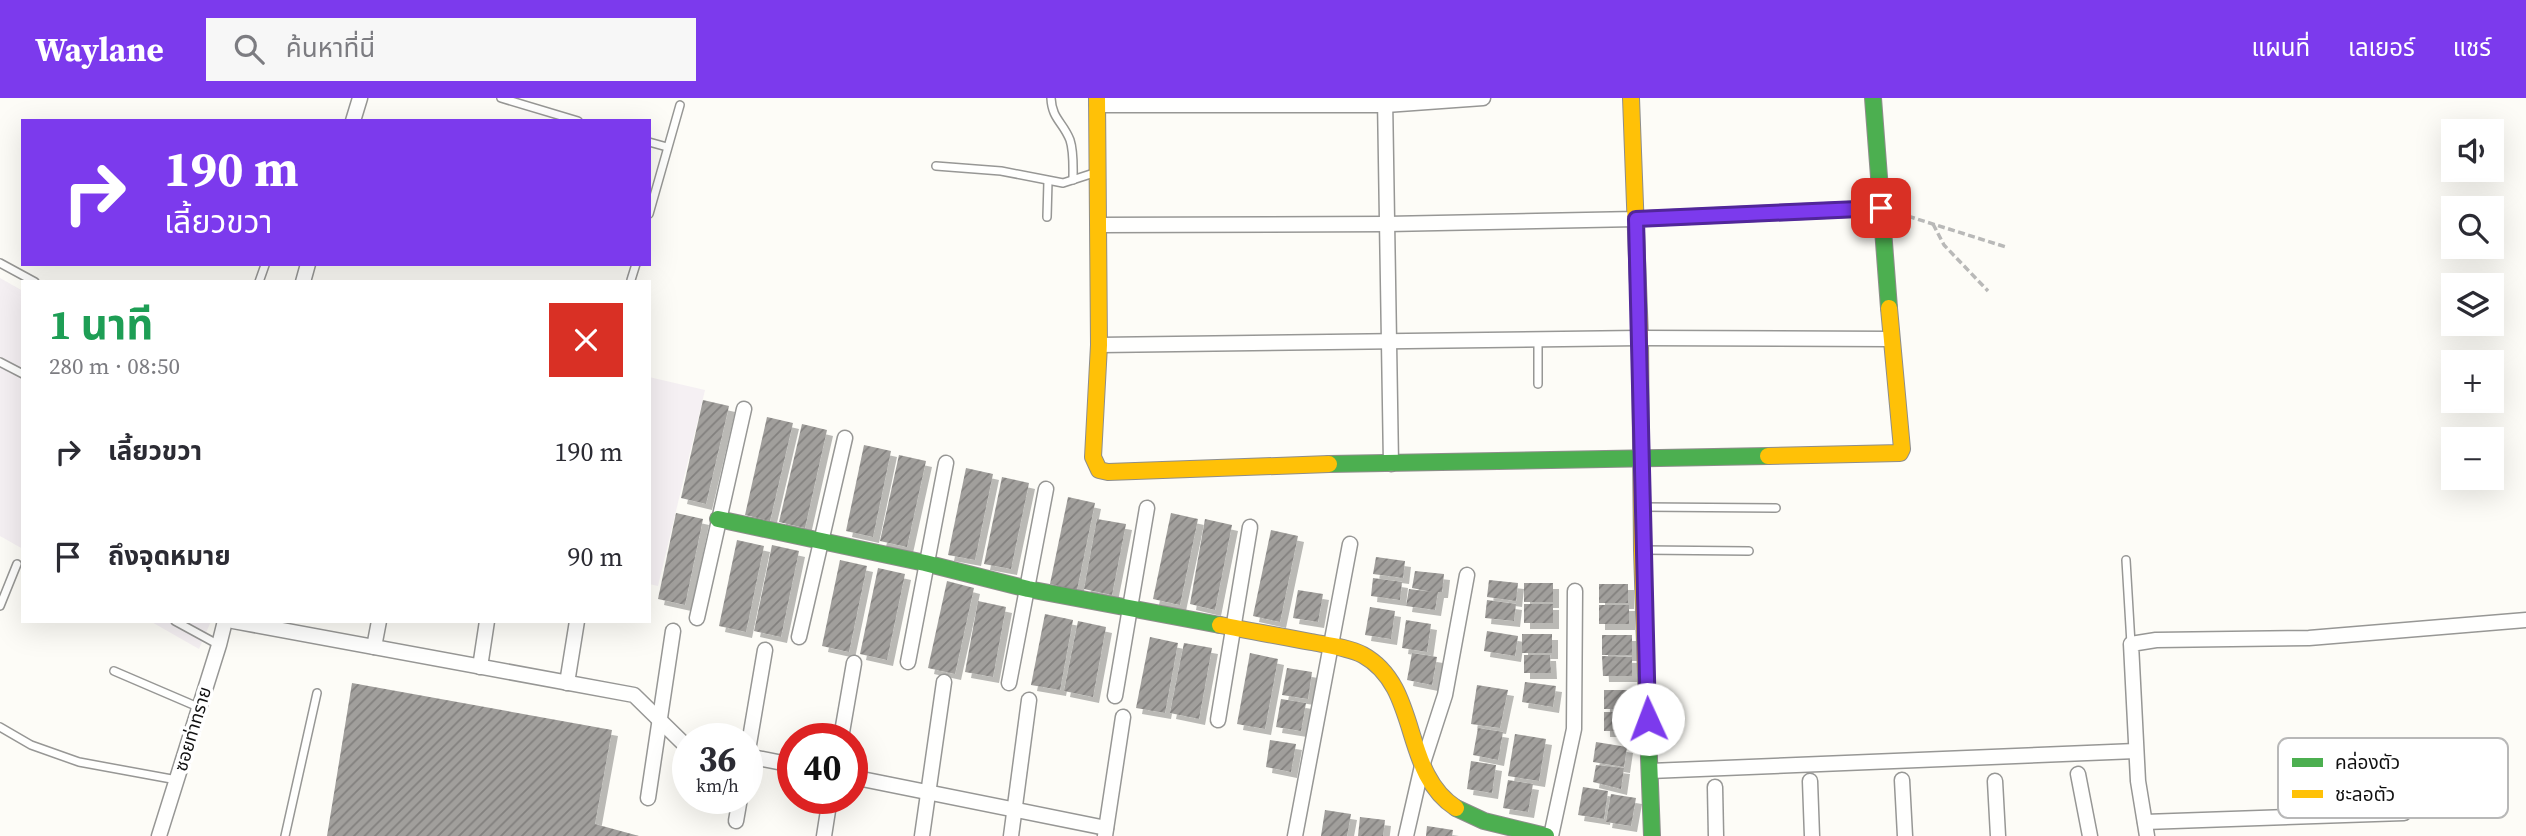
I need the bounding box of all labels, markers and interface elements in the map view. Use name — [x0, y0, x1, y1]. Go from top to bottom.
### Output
search box — [206, 18, 696, 81]
text: Waylane — [35, 27, 164, 72]
icon: search — [230, 30, 268, 68]
text: ค้นหาที่นี่ — [286, 30, 375, 66]
text: แผนที่ — [2252, 31, 2310, 64]
text: เลเยอร์ — [2348, 31, 2415, 64]
text: แชร์ — [2453, 31, 2491, 64]
map controls — [2441, 119, 2504, 490]
button: sound — [2441, 119, 2504, 182]
text: 190 m — [164, 135, 299, 202]
icon: right — [49, 147, 140, 238]
pin — [1851, 178, 1911, 238]
icon: arrive — [1862, 189, 1900, 227]
button: search — [2441, 196, 2504, 259]
text: เลี้ยวขวา — [164, 200, 272, 244]
button: layers — [2441, 273, 2504, 336]
text: 1 นาที — [49, 295, 153, 353]
button: close — [549, 303, 623, 377]
text: 280 m · 08:50 — [49, 350, 180, 382]
button: + — [2441, 350, 2504, 413]
button: − — [2441, 427, 2504, 490]
icon: right — [49, 433, 87, 471]
text: เลี้ยวขวา — [108, 433, 202, 469]
text: 190 m — [555, 434, 623, 470]
icon: arrive — [49, 538, 87, 576]
text: ถึงจุดหมาย — [108, 538, 231, 574]
text: 90 m — [568, 539, 623, 575]
position arrow — [1611, 682, 1685, 756]
street label: ซอยท่าทราย — [168, 684, 217, 774]
speed limit sign: 40 — [777, 723, 868, 814]
text: 36 — [699, 735, 736, 783]
legend — [2278, 738, 2508, 818]
text: คล่องตัว — [2335, 749, 2400, 775]
text: km/h — [696, 773, 739, 798]
text: ชะลอตัว — [2335, 781, 2395, 807]

